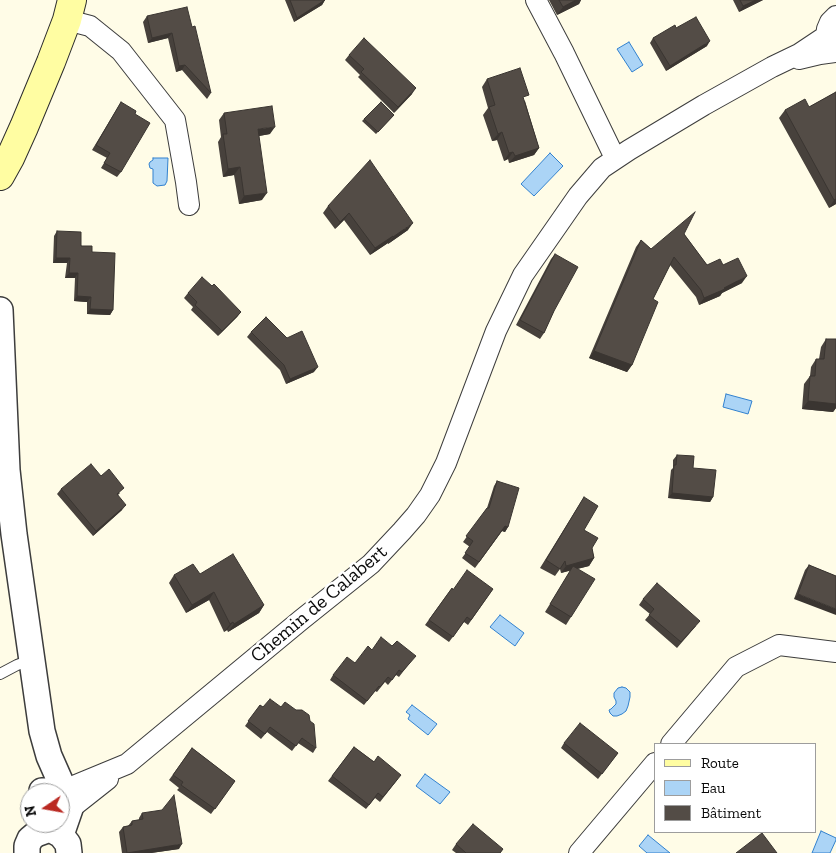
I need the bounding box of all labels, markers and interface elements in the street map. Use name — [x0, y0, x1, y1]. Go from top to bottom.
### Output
street label: Chemin de Calabert — [246, 540, 392, 668]
legend — [654, 743, 816, 833]
text: Route — [701, 754, 739, 772]
text: Eau — [701, 779, 725, 797]
north arrow — [20, 783, 70, 833]
text: N — [21, 804, 40, 818]
text: Bâtiment — [701, 804, 761, 822]

